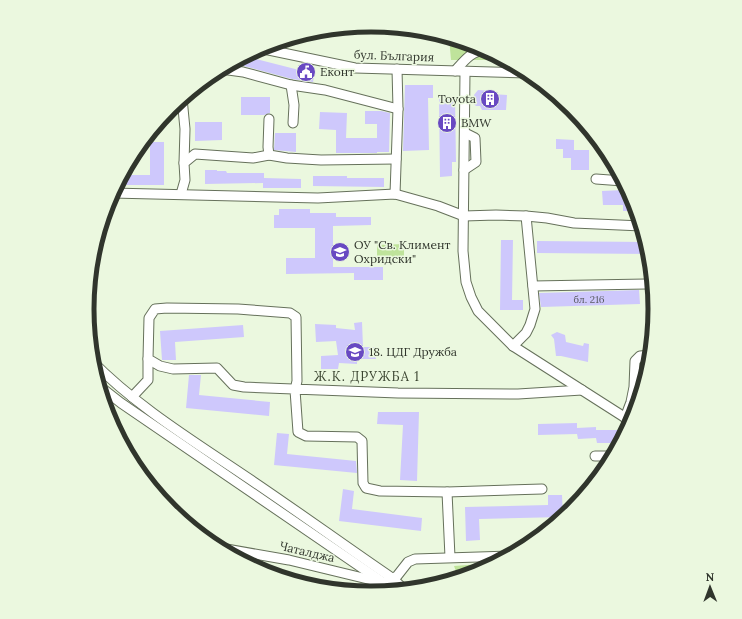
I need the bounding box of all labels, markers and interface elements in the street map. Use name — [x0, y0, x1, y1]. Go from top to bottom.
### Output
street label: бул. България — [354, 47, 434, 64]
public building icon: Еконт — [295, 61, 317, 83]
place label: Еконт — [320, 64, 354, 79]
building icon: Toyota — [479, 88, 501, 110]
place label: Toyota — [438, 91, 476, 106]
building icon: BMW — [436, 112, 458, 134]
place label: BMW — [461, 115, 492, 130]
place label: ОУ "Св. Климент Охридски" — [354, 237, 451, 266]
school or university icon: ОУ "Св. Климент Охридски" — [329, 241, 351, 263]
house number: бл. 216 — [573, 293, 605, 306]
school or university icon: 18. ЦДГ Дружба — [344, 341, 366, 363]
place label: 18. ЦДГ Дружба — [369, 344, 457, 359]
district label: Ж.К. ДРУЖБА 1 — [314, 368, 420, 385]
street label: Чаталджа — [278, 538, 336, 565]
north arrow — [690, 567, 730, 607]
text: N — [705, 570, 715, 584]

